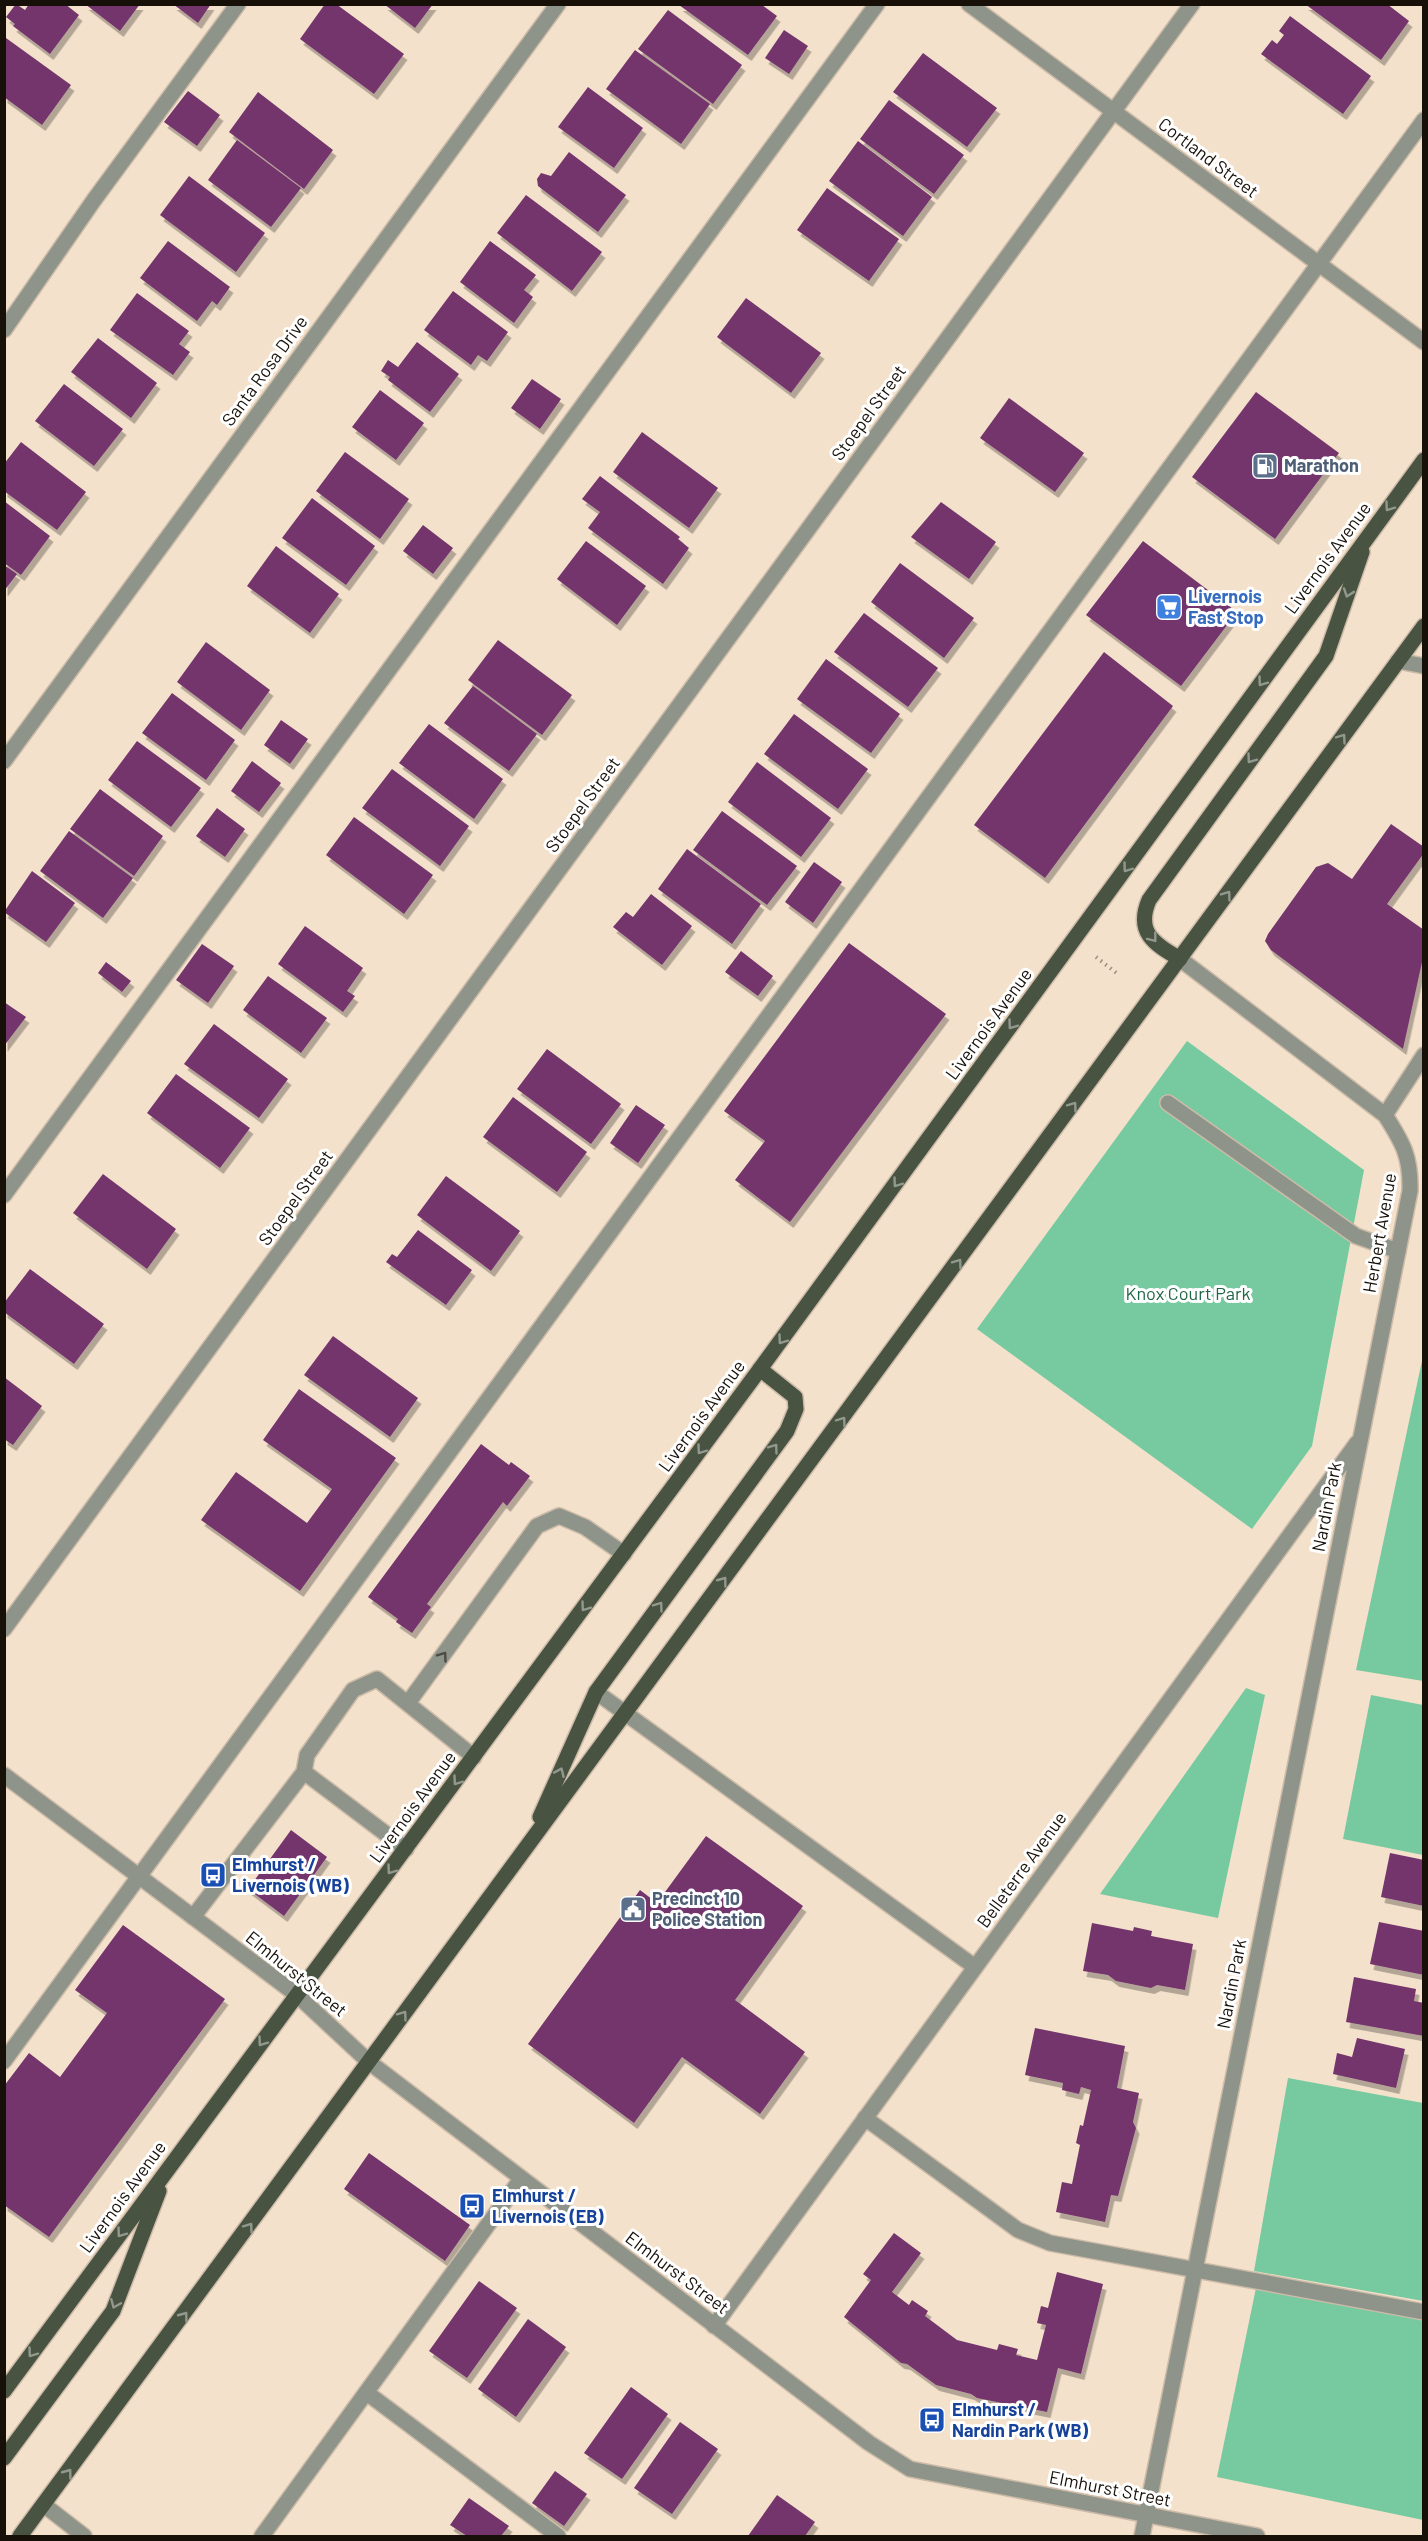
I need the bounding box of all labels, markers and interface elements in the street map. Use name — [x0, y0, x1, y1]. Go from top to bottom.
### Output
street label: Cortland Street — [1154, 112, 1263, 202]
street label: Santa Rosa Drive — [217, 311, 312, 430]
street label: Stoepel Street — [826, 360, 910, 464]
fuel station icon: Marathon — [1250, 451, 1280, 481]
place label: Marathon — [1284, 454, 1359, 476]
street label: Livernois Avenue — [1279, 497, 1375, 618]
one-way arrow — [1385, 501, 1396, 512]
place label: Livernois Fast Stop — [1188, 585, 1264, 628]
one-way arrow — [1343, 587, 1356, 597]
supermarket icon: Livernois Fast Stop — [1154, 592, 1184, 622]
one-way arrow — [1258, 676, 1269, 687]
one-way arrow — [1335, 734, 1346, 745]
street label: Stoepel Street — [540, 752, 624, 856]
one-way arrow — [1247, 753, 1258, 764]
one-way arrow — [1123, 861, 1134, 872]
one-way arrow — [1220, 891, 1231, 902]
one-way arrow — [1146, 931, 1157, 942]
street label: Livernois Avenue — [940, 963, 1036, 1084]
one-way arrow — [1008, 1019, 1019, 1030]
one-way arrow — [1066, 1101, 1077, 1112]
street label: Stoepel Street — [253, 1145, 337, 1249]
street label: Herbert Avenue — [1358, 1171, 1400, 1295]
one-way arrow — [893, 1176, 904, 1187]
one-way arrow — [951, 1259, 962, 1270]
park label: Knox Court Park — [1125, 1282, 1251, 1304]
one-way arrow — [778, 1334, 789, 1345]
street label: Livernois Avenue — [653, 1355, 749, 1476]
one-way arrow — [835, 1416, 846, 1427]
one-way arrow — [697, 1444, 708, 1455]
one-way arrow — [767, 1444, 778, 1455]
street label: Nardin Park — [1307, 1460, 1345, 1554]
one-way arrow — [716, 1577, 727, 1588]
one-way arrow — [581, 1600, 592, 1611]
one-way arrow — [652, 1601, 663, 1612]
one-way arrow — [435, 1651, 446, 1662]
street label: Livernois Avenue — [364, 1746, 460, 1867]
one-way arrow — [553, 1768, 565, 1779]
one-way arrow — [453, 1774, 464, 1785]
street label: Belleterre Avenue — [972, 1807, 1071, 1932]
place label: Elmhurst / Livernois (WB) — [232, 1853, 350, 1896]
bus stop icon: Elmhurst / Livernois (WB) — [198, 1860, 228, 1890]
one-way arrow — [387, 1864, 398, 1875]
place label: Precinct 10 Police Station — [652, 1887, 762, 1930]
public building icon: Precinct 10 Police Station — [618, 1894, 648, 1924]
street label: Elmhurst Street — [242, 1926, 352, 2021]
street label: Nardin Park — [1212, 1937, 1250, 2031]
one-way arrow — [396, 2010, 407, 2021]
one-way arrow — [258, 2035, 269, 2046]
street label: Livernois Avenue — [74, 2136, 170, 2257]
place label: Elmhurst / Livernois (EB) — [492, 2184, 604, 2227]
bus stop icon: Elmhurst / Livernois (EB) — [457, 2191, 487, 2221]
one-way arrow — [242, 2223, 253, 2234]
one-way arrow — [118, 2226, 129, 2237]
street label: Elmhurst Street — [622, 2226, 734, 2318]
one-way arrow — [110, 2298, 122, 2309]
one-way arrow — [177, 2312, 188, 2323]
one-way arrow — [29, 2346, 40, 2357]
place label: Elmhurst / Nardin Park (WB) — [952, 2398, 1089, 2441]
bus stop icon: Elmhurst / Nardin Park (WB) — [917, 2405, 947, 2435]
street label: Elmhurst Street — [1047, 2465, 1173, 2511]
one-way arrow — [60, 2468, 71, 2479]

